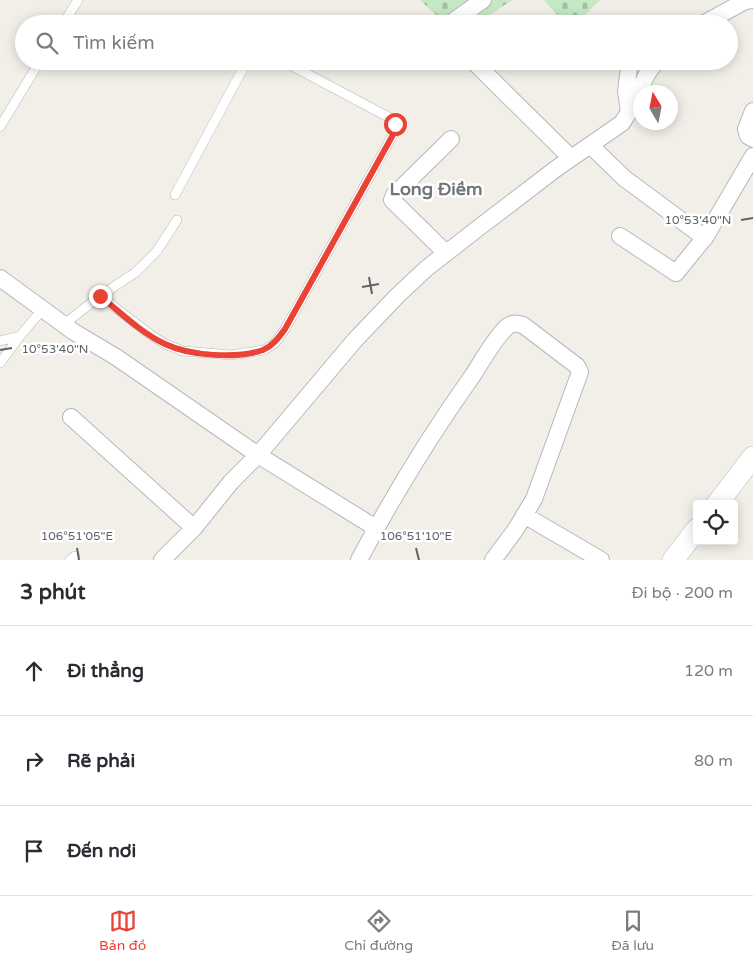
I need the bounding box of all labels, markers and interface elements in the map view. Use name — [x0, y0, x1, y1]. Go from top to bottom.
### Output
search box — [15, 15, 738, 70]
icon: search — [33, 29, 61, 57]
text: Tìm kiếm — [73, 32, 155, 54]
north arrow — [633, 85, 678, 130]
route start — [384, 113, 407, 136]
district label: Long Điềm — [390, 178, 482, 200]
text: 10°53'40"N — [665, 213, 732, 227]
route end — [89, 285, 112, 308]
text: 10°53'40"N — [22, 342, 89, 356]
map controls — [693, 500, 738, 545]
button: locate — [693, 500, 738, 545]
text: 106°51'05"E — [41, 529, 114, 543]
text: 106°51'10"E — [380, 529, 453, 543]
text: 3 phút — [20, 580, 85, 605]
text: Đi bộ · 200 m — [632, 583, 733, 603]
icon: ahead — [20, 657, 48, 685]
text: Đi thẳng — [67, 660, 144, 682]
text: 120 m — [684, 661, 733, 681]
icon: right — [20, 747, 48, 775]
text: Rẽ phải — [67, 750, 135, 772]
text: 80 m — [694, 751, 733, 771]
icon: arrive — [20, 837, 48, 865]
text: Đến nơi — [67, 840, 136, 862]
tab: Bản đồ — [99, 907, 146, 954]
tab: Chỉ đường — [344, 907, 413, 954]
tab: Đã lưu — [611, 907, 654, 954]

